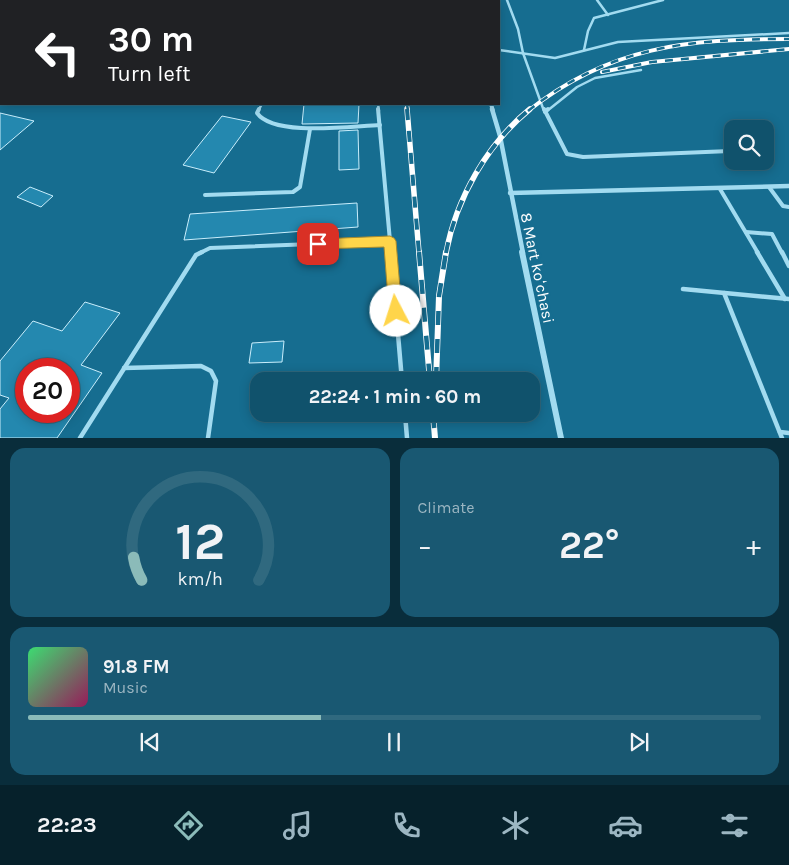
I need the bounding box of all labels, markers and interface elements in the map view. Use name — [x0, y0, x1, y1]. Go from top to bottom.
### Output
text: 30 m — [108, 19, 194, 60]
icon: left — [25, 20, 90, 85]
text: Turn left — [108, 61, 191, 87]
map controls — [724, 120, 774, 170]
button: search — [724, 120, 774, 170]
street label: 8 Mart koʻchasi — [516, 211, 559, 325]
pin — [297, 223, 339, 265]
icon: arrive — [304, 230, 332, 258]
position arrow — [369, 284, 421, 336]
speed limit sign: 20 — [15, 358, 80, 423]
text: 22:24 · 1 min · 60 m — [309, 386, 481, 408]
text: Climate — [418, 498, 475, 517]
text: 12 — [175, 511, 225, 572]
text: 22° — [559, 523, 620, 568]
text: − — [418, 529, 432, 562]
text: + — [746, 529, 761, 562]
text: km/h — [177, 569, 222, 590]
text: 91.8 FM — [103, 656, 170, 678]
text: Music — [103, 678, 148, 697]
icon: previous — [136, 728, 164, 756]
icon: pause — [380, 728, 408, 756]
icon: next — [625, 728, 653, 756]
icon: directions — [171, 808, 206, 843]
icon: music — [280, 808, 315, 843]
icon: phone — [389, 808, 424, 843]
icon: climate — [498, 808, 533, 843]
icon: car — [608, 808, 643, 843]
icon: filters — [717, 808, 752, 843]
text: 22:23 — [37, 812, 97, 838]

